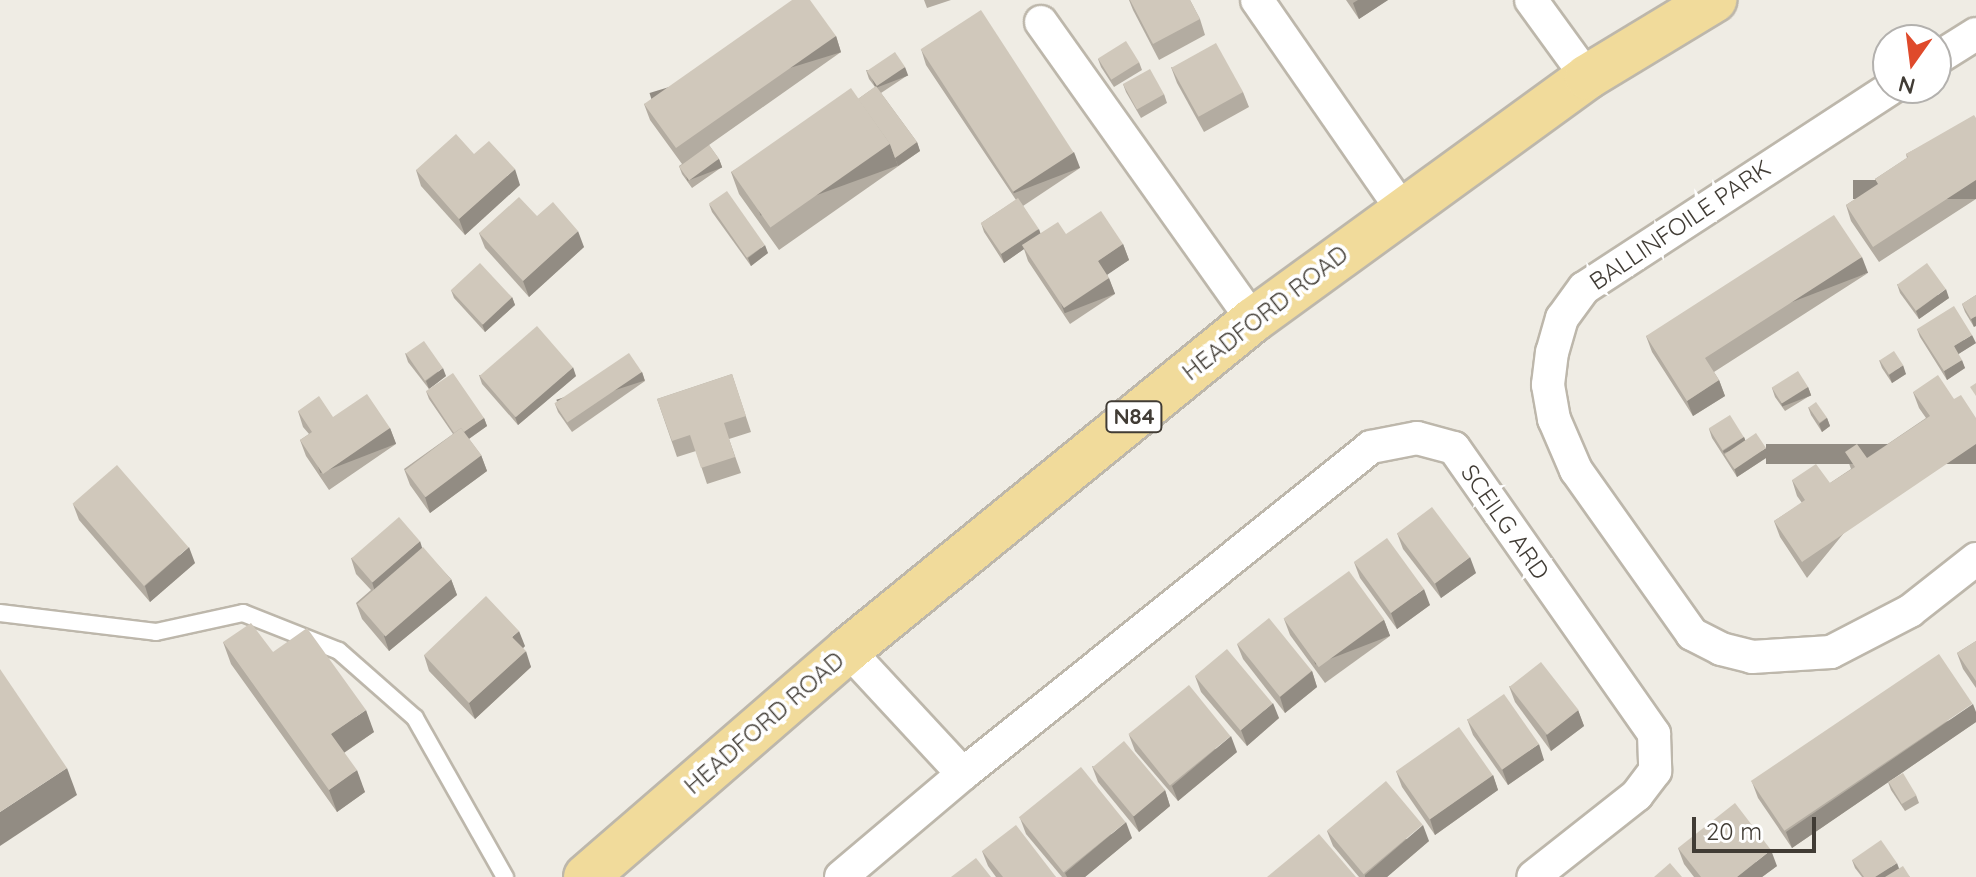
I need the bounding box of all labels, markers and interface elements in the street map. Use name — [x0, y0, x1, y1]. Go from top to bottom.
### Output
north arrow — [1872, 24, 1952, 104]
text: N — [1895, 70, 1918, 101]
street label: BALLINFOILE PARK — [1584, 154, 1776, 296]
street label: HEADFORD ROAD — [1176, 239, 1354, 387]
road number: N84 — [1104, 399, 1164, 435]
street label: SCEILG ARD — [1455, 459, 1555, 585]
street label: HEADFORD ROAD — [678, 646, 850, 800]
scale bar — [1696, 801, 1820, 851]
text: 20 m — [1706, 816, 1762, 846]

